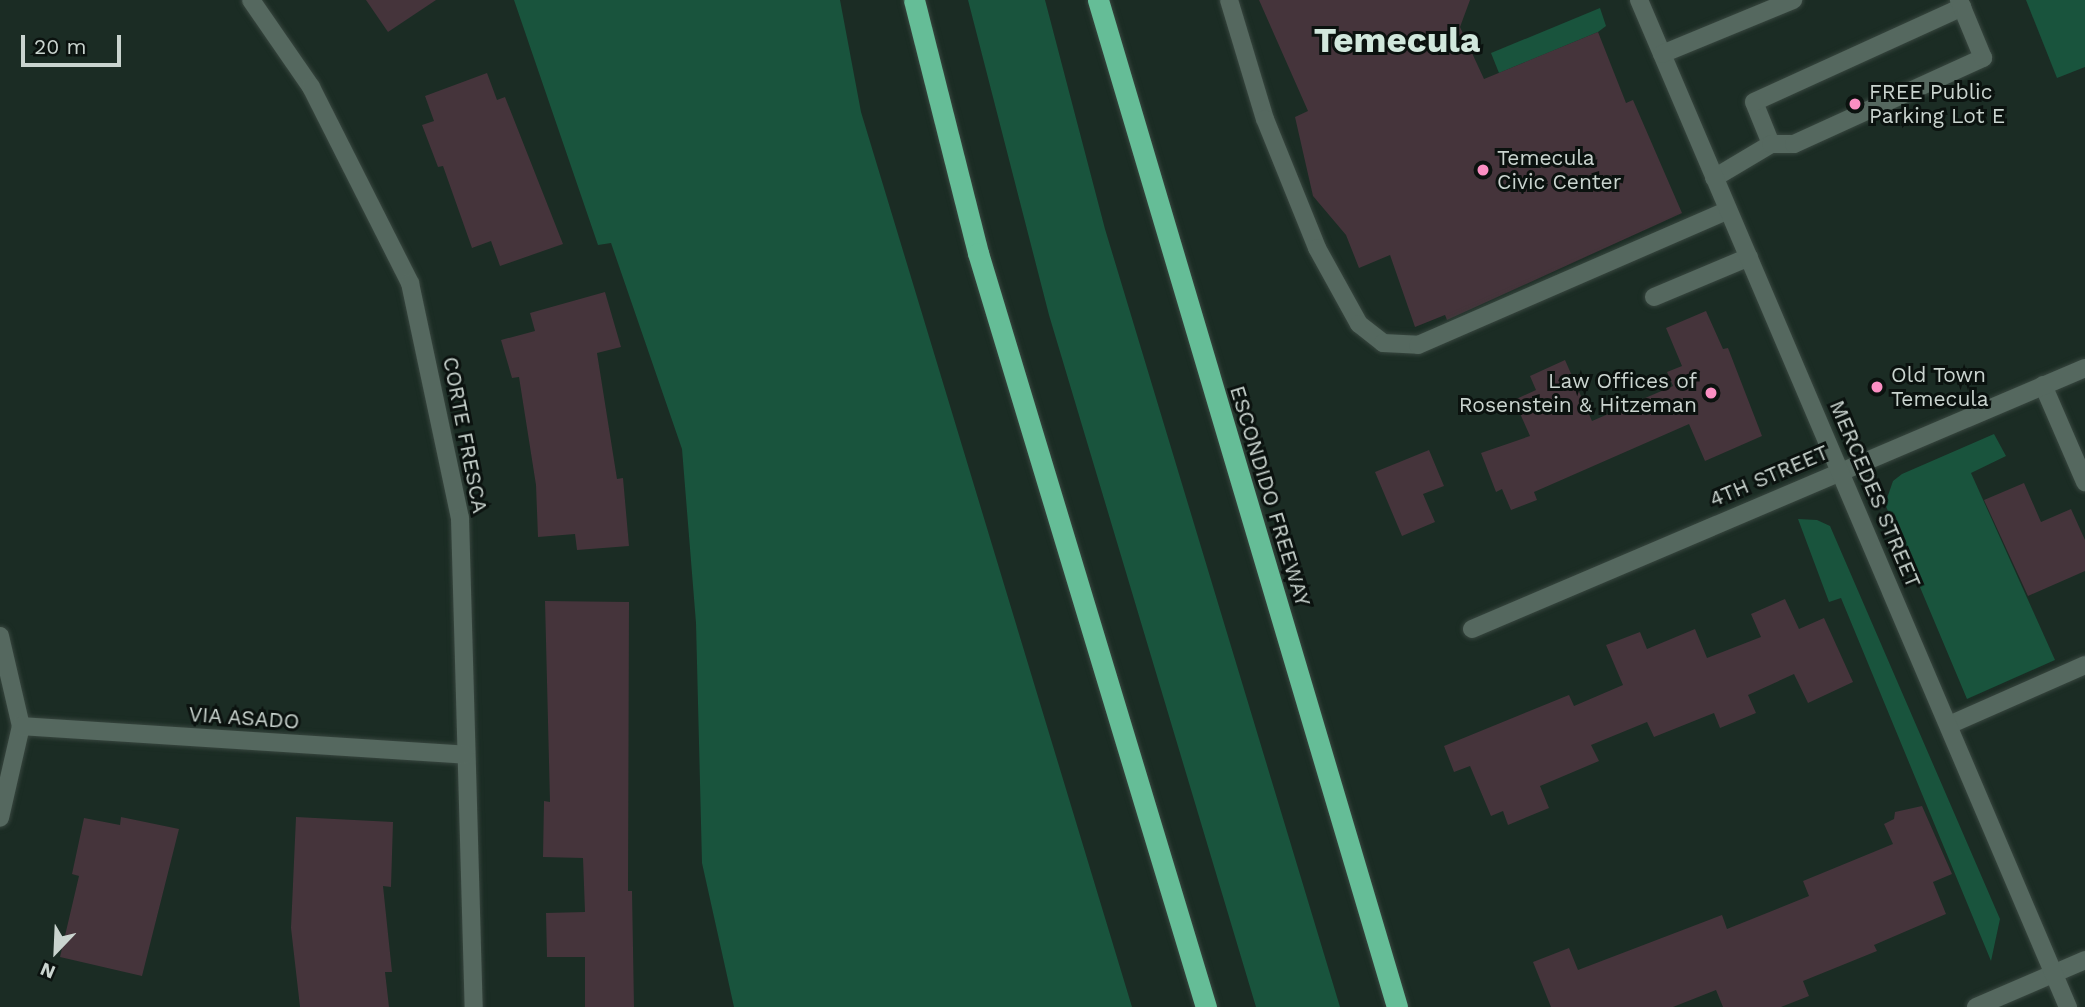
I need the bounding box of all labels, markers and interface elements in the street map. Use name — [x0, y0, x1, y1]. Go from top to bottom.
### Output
district label: Temecula — [1314, 19, 1480, 61]
scale bar — [24, 21, 124, 65]
text: 20 m — [34, 34, 86, 59]
place label: FREE Public Parking Lot E — [1869, 79, 2005, 129]
marker: FREE Public Parking Lot E — [1847, 96, 1863, 112]
place label: Temecula Civic Center — [1497, 145, 1621, 195]
marker: Temecula Civic Center — [1475, 162, 1491, 178]
street label: CORTE FRESCA — [437, 355, 493, 515]
place label: Old Town Temecula — [1891, 362, 1989, 412]
place label: Law Offices of Rosenstein & Hitzeman — [1459, 368, 1697, 418]
marker: Old Town Temecula — [1869, 379, 1885, 395]
street label: ESCONDIDO FREEWAY — [1224, 383, 1316, 609]
marker: Law Offices of Rosenstein & Hitzeman — [1703, 385, 1719, 401]
street label: MERCEDES STREET — [1824, 397, 1926, 591]
street label: 4TH STREET — [1706, 440, 1832, 512]
street label: VIA ASADO — [187, 702, 301, 734]
north arrow — [21, 916, 91, 986]
text: N — [37, 957, 59, 984]

